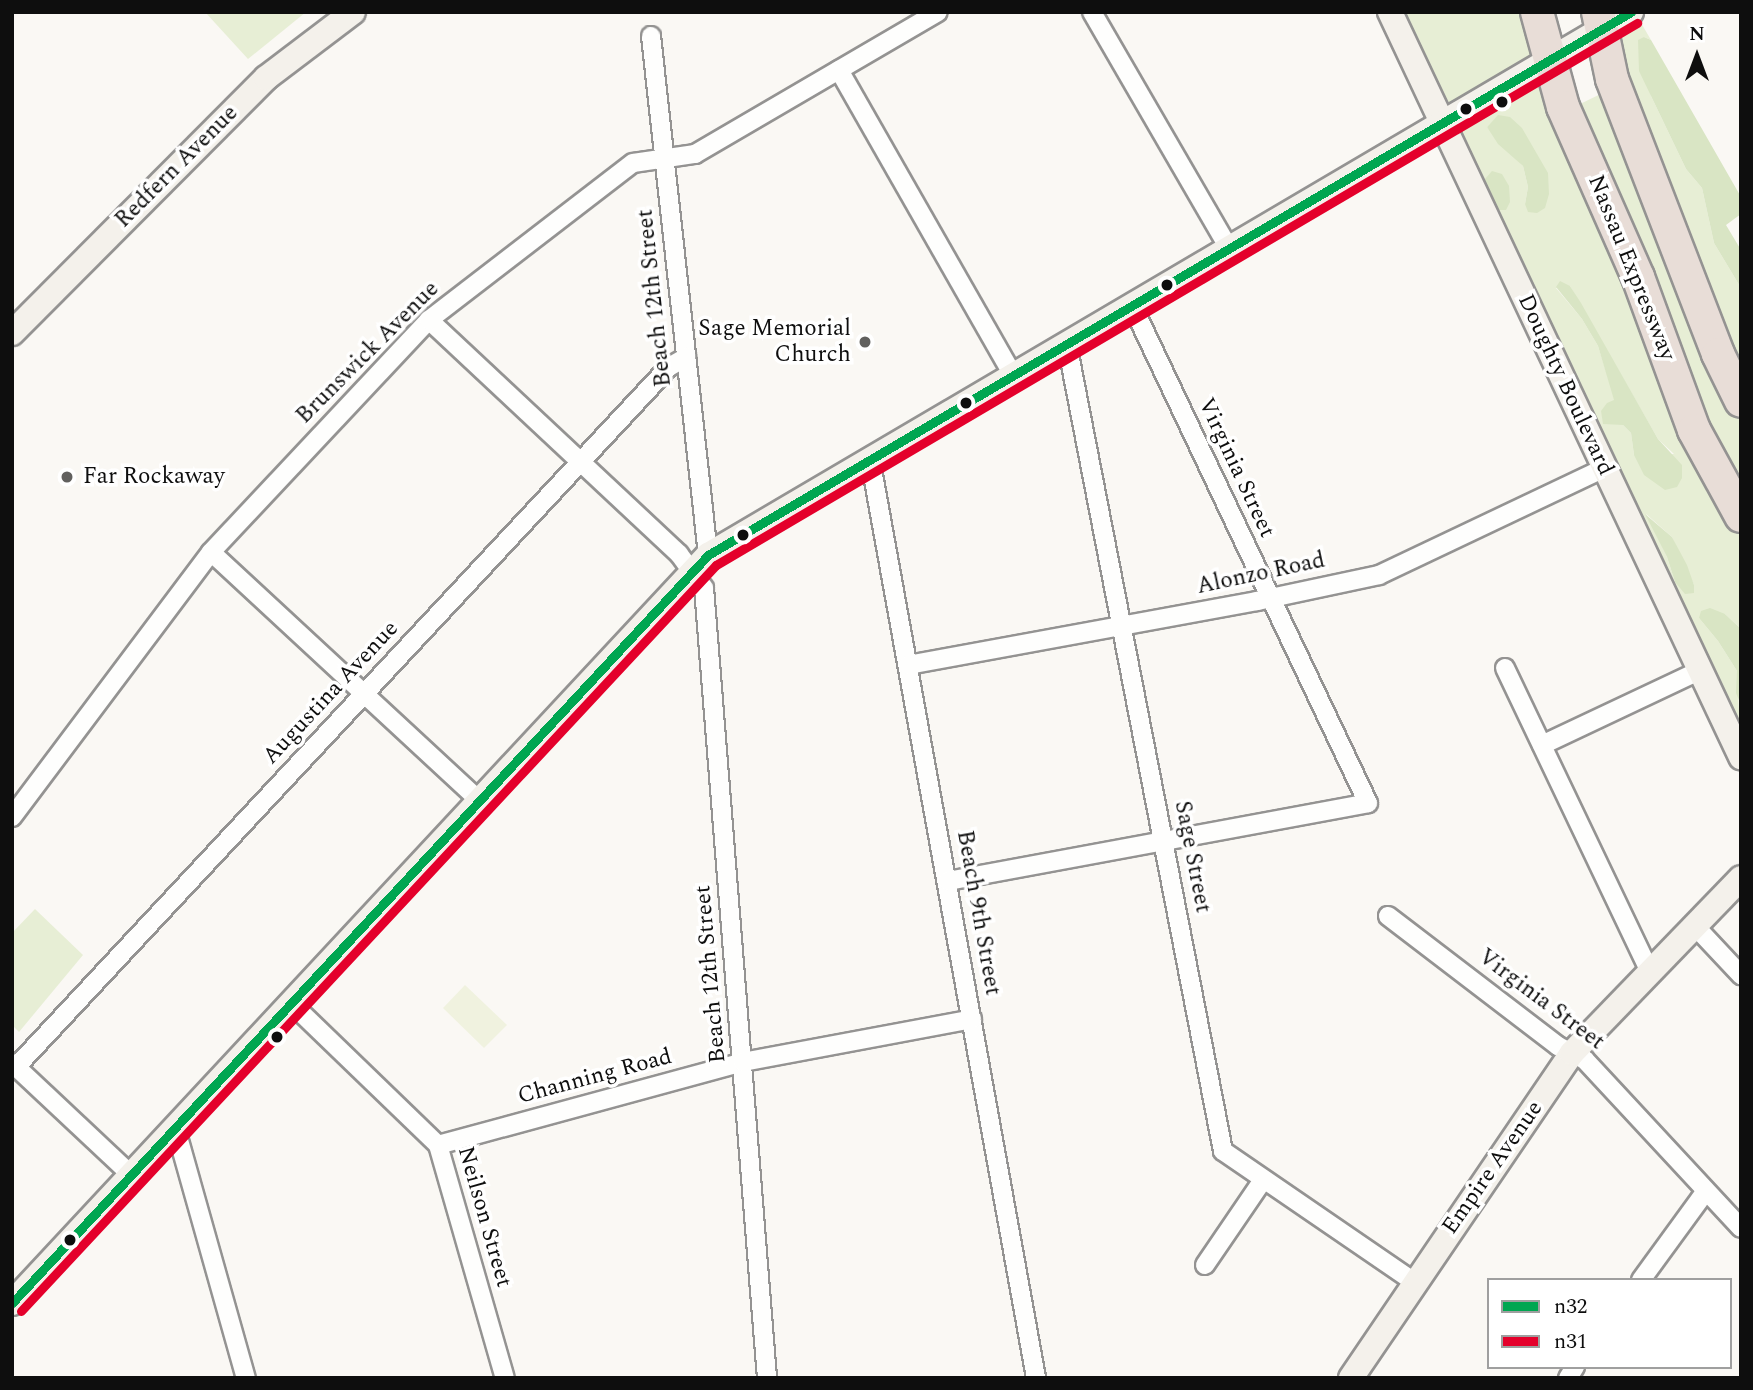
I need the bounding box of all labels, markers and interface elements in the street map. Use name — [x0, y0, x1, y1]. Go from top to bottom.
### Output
text: N — [1689, 20, 1705, 49]
north arrow — [1662, 21, 1732, 91]
unlabelled marker — [1495, 95, 1509, 109]
street label: Redfern Avenue — [110, 100, 244, 234]
unlabelled marker — [1459, 102, 1473, 116]
street label: Nassau Expressway — [1581, 171, 1681, 365]
street label: Beach 12th Street — [632, 208, 678, 388]
street label: Brunswick Avenue — [291, 276, 445, 430]
unlabelled marker — [1160, 278, 1174, 292]
street label: Doughty Boulevard — [1511, 290, 1619, 480]
place label: Sage Memorial Church — [698, 315, 851, 369]
marker: Sage Memorial Church — [857, 334, 873, 350]
street label: Virginia Street — [1192, 394, 1280, 542]
unlabelled marker — [959, 396, 973, 410]
place label: Far Rockaway — [83, 463, 225, 491]
marker: Far Rockaway — [57, 467, 77, 487]
unlabelled marker — [736, 528, 750, 542]
street label: Alonzo Road — [1194, 547, 1328, 601]
street label: Augustina Avenue — [257, 615, 405, 771]
street label: Sage Street — [1168, 799, 1216, 915]
street label: Beach 9th Street — [950, 828, 1006, 998]
street label: Beach 12th Street — [689, 884, 733, 1064]
street label: Virginia Street — [1472, 944, 1610, 1056]
unlabelled marker — [270, 1030, 284, 1044]
street label: Channing Road — [515, 1043, 675, 1111]
street label: Empire Avenue — [1437, 1096, 1549, 1240]
street label: Neilson Street — [451, 1143, 517, 1291]
unlabelled marker — [63, 1233, 77, 1247]
legend — [1487, 1278, 1732, 1369]
text: n32 — [1554, 1291, 1587, 1323]
text: n31 — [1554, 1326, 1587, 1358]

